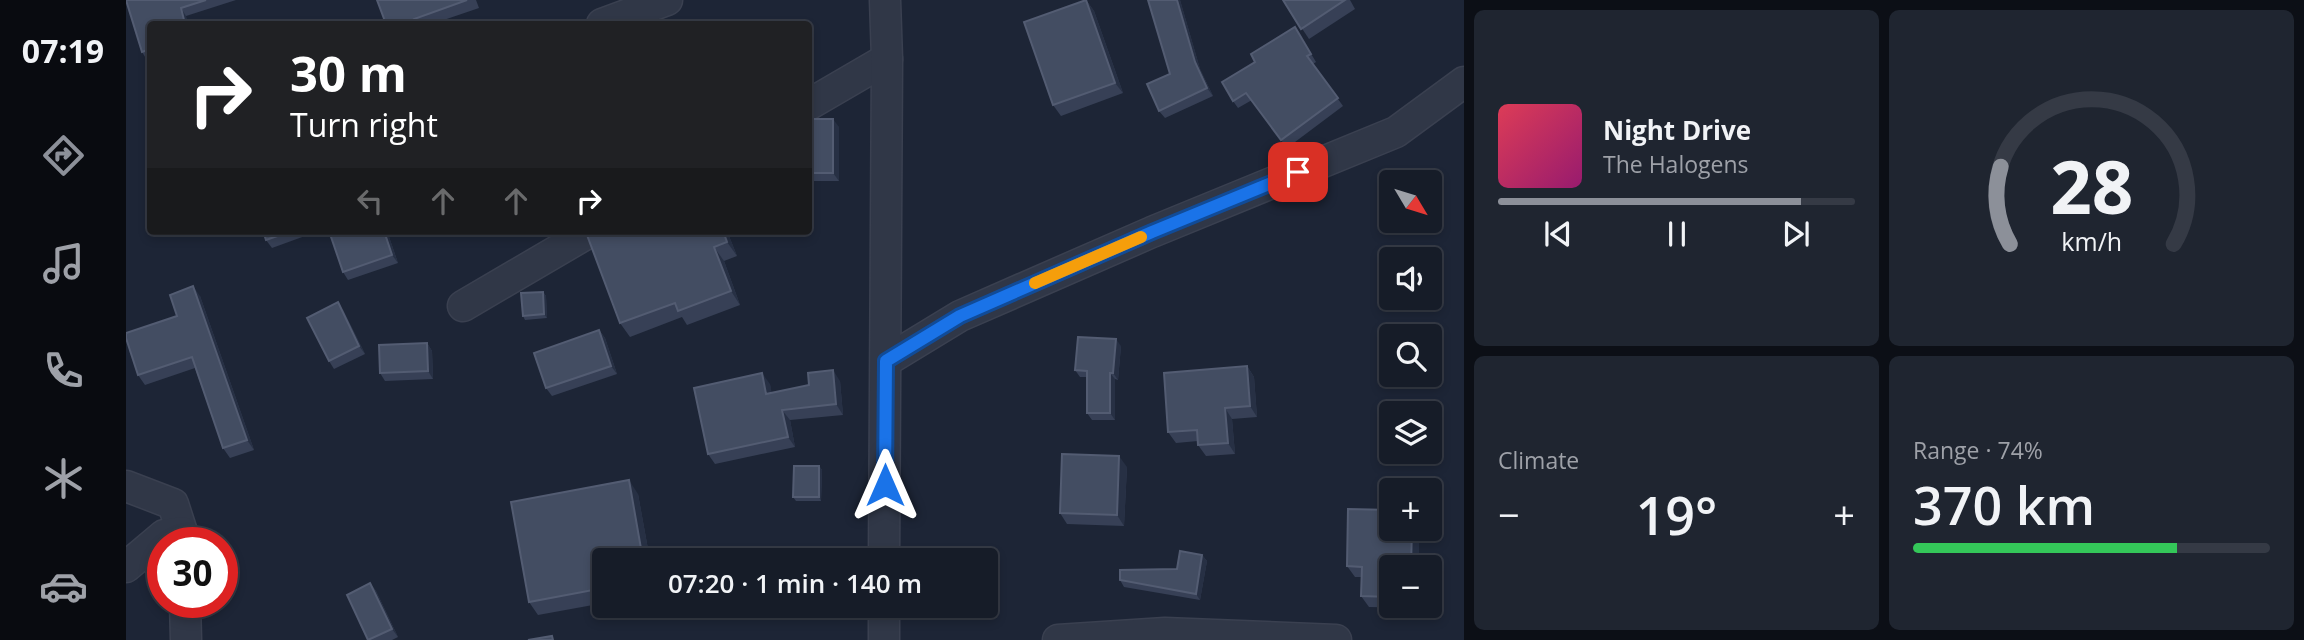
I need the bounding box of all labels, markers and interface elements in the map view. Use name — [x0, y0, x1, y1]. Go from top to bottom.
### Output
text: 07:19 — [22, 29, 104, 72]
text: 30 m — [290, 40, 407, 106]
icon: right — [175, 49, 266, 140]
text: Turn right — [290, 103, 438, 146]
text: Night Drive — [1603, 112, 1751, 148]
icon: directions — [39, 131, 88, 180]
text: 28 — [2050, 137, 2133, 236]
pin — [1268, 142, 1328, 202]
text: The Halogens — [1603, 148, 1749, 180]
icon: arrive — [1279, 153, 1317, 191]
north arrow — [1379, 170, 1442, 233]
map controls — [1379, 170, 1442, 618]
icon: left — [351, 182, 389, 220]
icon: ahead — [424, 182, 462, 220]
icon: ahead — [497, 182, 535, 220]
icon: right — [570, 182, 608, 220]
icon: previous — [1539, 215, 1577, 253]
icon: pause — [1658, 215, 1696, 253]
icon: next — [1777, 215, 1815, 253]
text: km/h — [2061, 224, 2122, 258]
icon: music — [39, 239, 88, 288]
button: sound — [1379, 247, 1442, 310]
button: search — [1379, 324, 1442, 387]
icon: phone — [39, 346, 88, 395]
button: layers — [1379, 401, 1442, 464]
text: Range · 74% — [1913, 434, 2043, 466]
text: Climate — [1498, 444, 1579, 476]
position arrow — [848, 448, 922, 522]
icon: climate — [39, 454, 88, 503]
text: 370 km — [1913, 469, 2095, 540]
button: + — [1379, 478, 1442, 541]
text: 19° — [1636, 479, 1717, 550]
text: − — [1498, 488, 1520, 540]
text: + — [1833, 488, 1855, 540]
speed limit sign: 30 — [147, 527, 238, 618]
button: − — [1379, 555, 1442, 618]
icon: car — [39, 562, 88, 611]
text: 07:20 · 1 min · 140 m — [668, 565, 922, 601]

